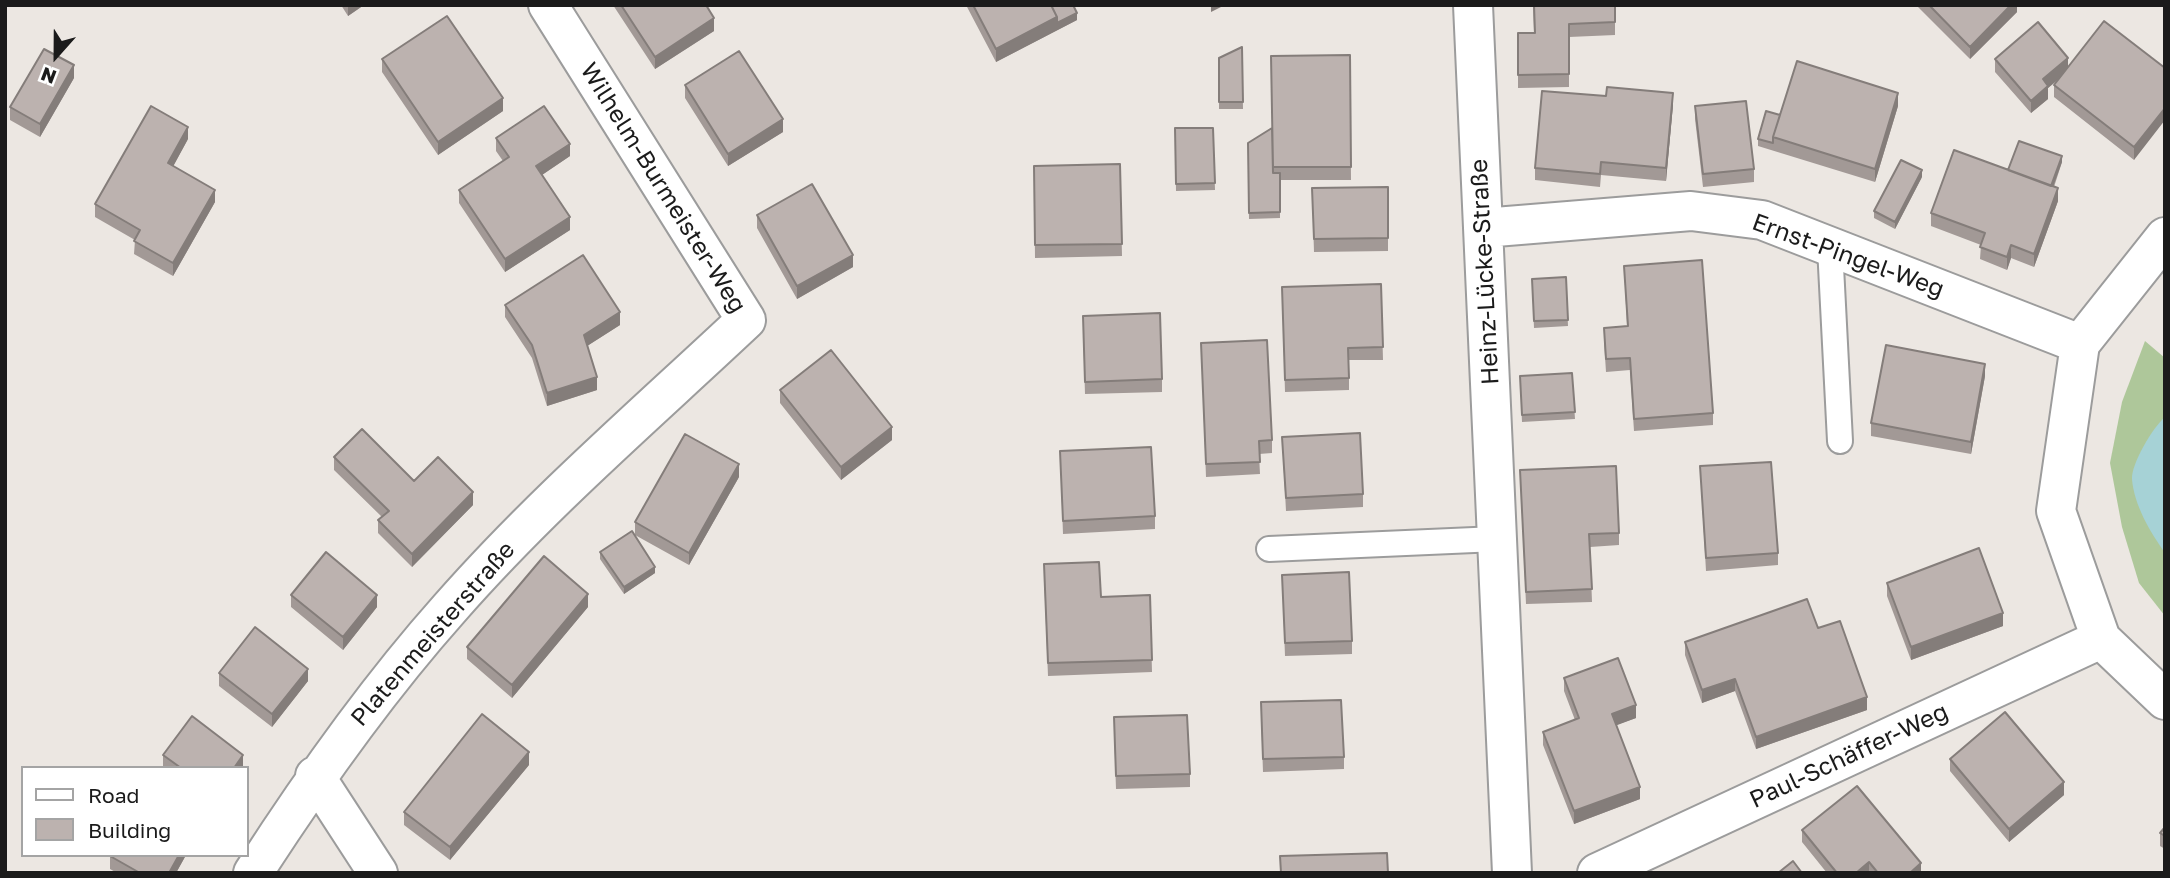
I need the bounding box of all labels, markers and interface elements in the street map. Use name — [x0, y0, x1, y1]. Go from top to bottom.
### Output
north arrow — [21, 21, 91, 91]
street label: Wilhelm-Burmeister-Weg — [574, 58, 752, 318]
text: N — [37, 63, 59, 89]
street label: Heinz-Lücke-Straße — [1465, 158, 1505, 386]
street label: Ernst-Pingel-Weg — [1748, 208, 1948, 304]
street label: Platenmeisterstraße — [345, 536, 521, 732]
street label: Paul-Schäffer-Weg — [1745, 697, 1953, 815]
legend — [21, 766, 248, 857]
text: Road — [88, 782, 139, 808]
text: Building — [88, 817, 171, 843]

